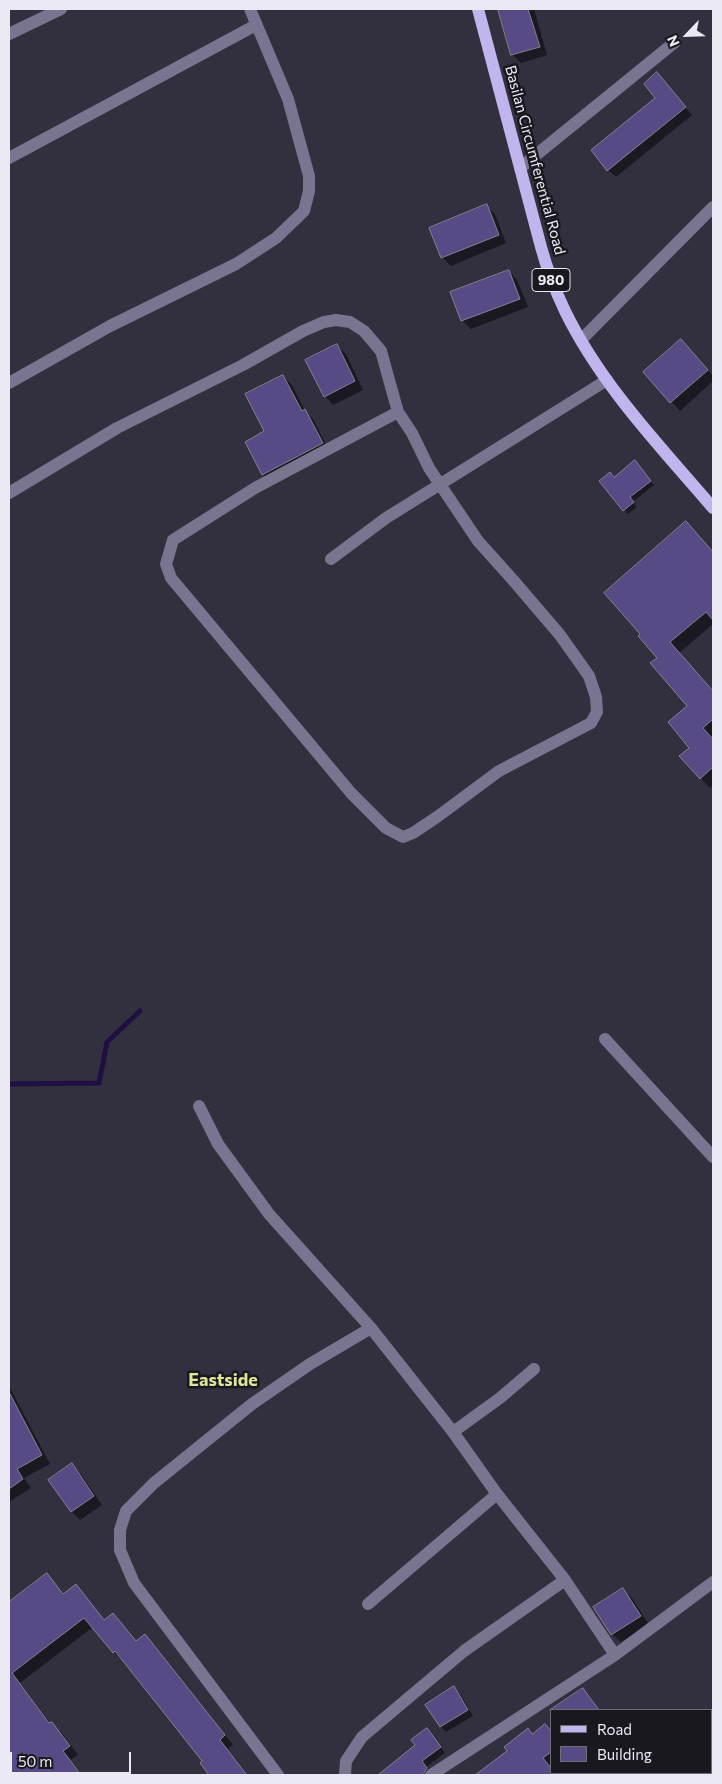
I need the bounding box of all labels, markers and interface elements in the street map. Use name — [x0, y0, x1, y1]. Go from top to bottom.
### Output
north arrow — [662, 10, 712, 60]
text: N — [663, 33, 683, 50]
street label: Basilan Circumferential Road — [501, 63, 569, 257]
road number: 980 — [532, 268, 570, 292]
district label: Eastside — [188, 1369, 258, 1391]
legend — [550, 1709, 712, 1774]
text: Road — [597, 1720, 632, 1738]
scale bar — [12, 1742, 134, 1774]
text: Building — [597, 1745, 652, 1763]
text: 50 m — [18, 1752, 52, 1770]

